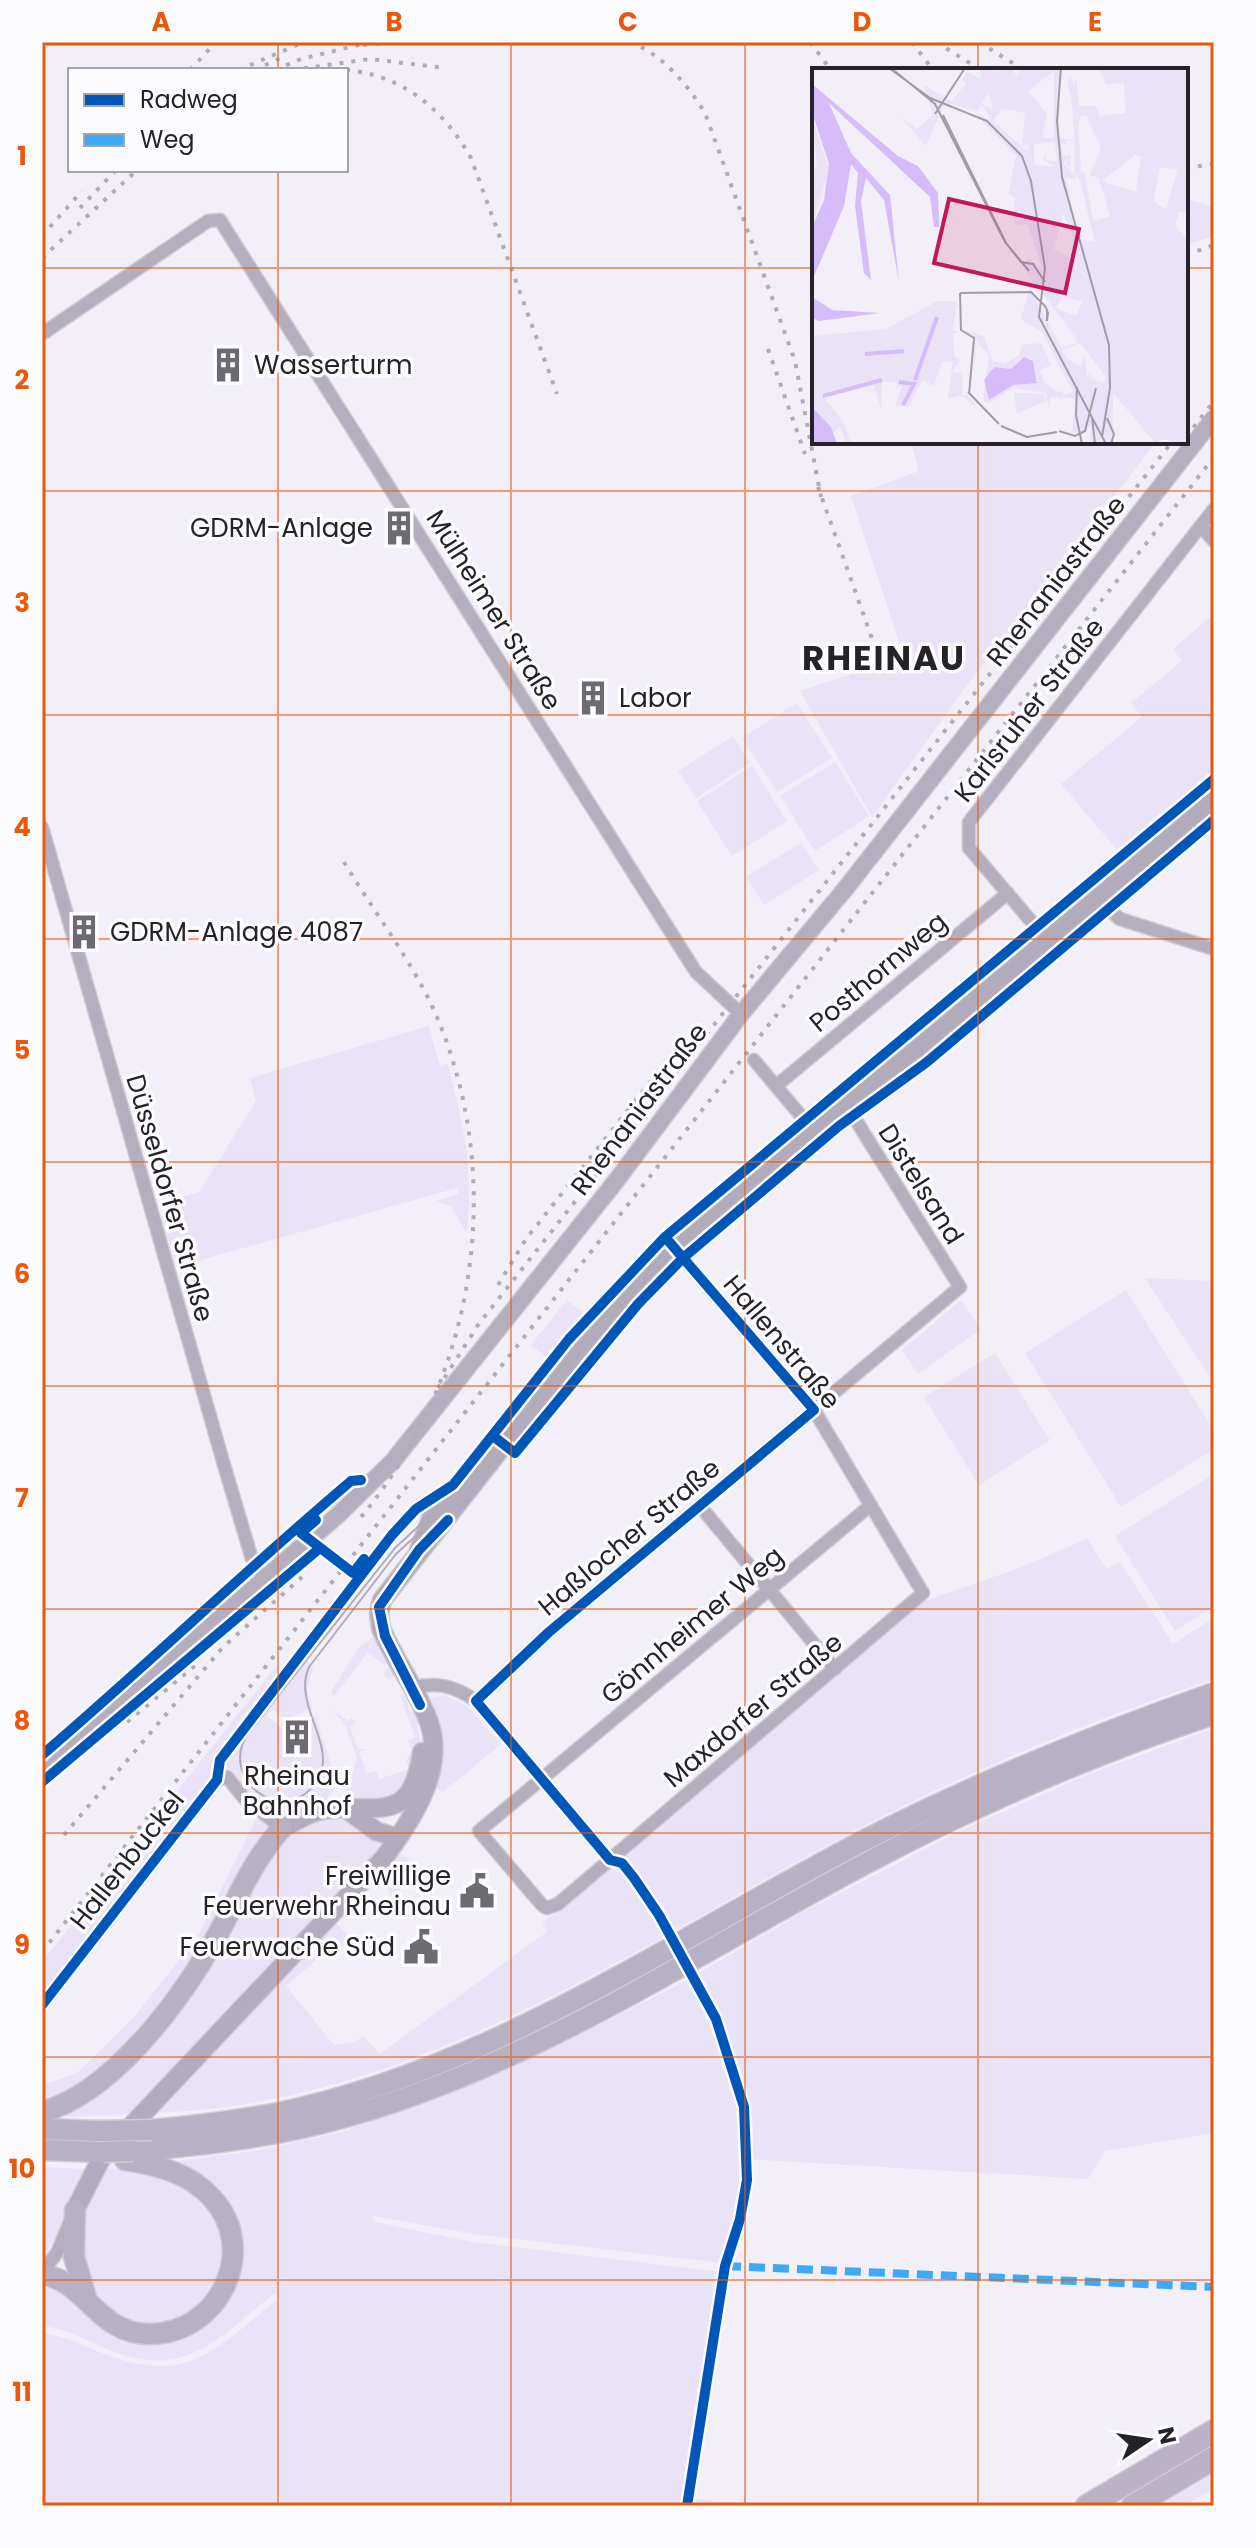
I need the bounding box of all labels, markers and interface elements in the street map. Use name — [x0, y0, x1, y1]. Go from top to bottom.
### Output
text: A — [151, 4, 171, 40]
text: B — [385, 4, 403, 40]
text: C — [618, 4, 638, 40]
text: D — [853, 4, 872, 40]
text: E — [1088, 4, 1102, 40]
legend — [68, 68, 348, 172]
inset map — [812, 68, 1188, 444]
text: Radweg — [140, 83, 238, 116]
text: Weg — [140, 123, 195, 156]
text: 1 — [17, 138, 27, 174]
building icon: Wasserturm — [209, 346, 247, 384]
place label: Wasserturm — [254, 347, 413, 383]
text: 2 — [15, 362, 30, 398]
street label: Rhenaniastraße — [978, 488, 1134, 674]
street label: Mülheimer Straße — [418, 503, 570, 717]
building icon: GDRM-Anlage — [380, 509, 418, 547]
place label: GDRM-Anlage — [190, 510, 373, 546]
text: 3 — [14, 585, 30, 621]
street label: Karlsruher Straße — [946, 611, 1112, 809]
district label: RHEINAU — [802, 634, 966, 682]
building icon: Labor — [574, 679, 612, 717]
place label: Labor — [619, 680, 692, 716]
text: 4 — [13, 809, 31, 845]
street label: Posthornweg — [802, 904, 954, 1040]
building icon: GDRM-Anlage 4087 — [65, 913, 103, 951]
place label: GDRM-Anlage 4087 — [110, 914, 363, 950]
street label: Rhenaniastraße — [562, 1015, 716, 1203]
text: 5 — [14, 1032, 30, 1068]
street label: Düsseldorfer Straße — [117, 1070, 223, 1326]
street label: Distelsand — [870, 1117, 972, 1251]
text: 6 — [14, 1256, 30, 1292]
street label: Hallenstraße — [715, 1267, 849, 1417]
street label: Haßlocher Straße — [530, 1450, 728, 1624]
text: 7 — [15, 1480, 29, 1516]
street label: Gönnheimer Weg — [593, 1538, 791, 1712]
street label: Maxdorfer Straße — [656, 1624, 850, 1796]
text: 8 — [14, 1703, 30, 1739]
building icon: Rheinau Bahnhof — [278, 1718, 316, 1756]
place label: Rheinau Bahnhof — [243, 1758, 351, 1824]
street label: Hallenbuckel — [61, 1783, 193, 1937]
place label: Freiwillige Feuerwehr Rheinau — [203, 1858, 451, 1924]
public building icon: Freiwillige Feuerwehr Rheinau — [458, 1872, 496, 1910]
text: 9 — [14, 1927, 30, 1963]
public building icon: Feuerwache Süd — [402, 1928, 440, 1966]
place label: Feuerwache Süd — [179, 1929, 395, 1965]
text: 10 — [9, 2151, 35, 2187]
text: 11 — [12, 2374, 32, 2410]
north arrow — [1108, 2400, 1188, 2480]
text: N — [1150, 2424, 1184, 2447]

